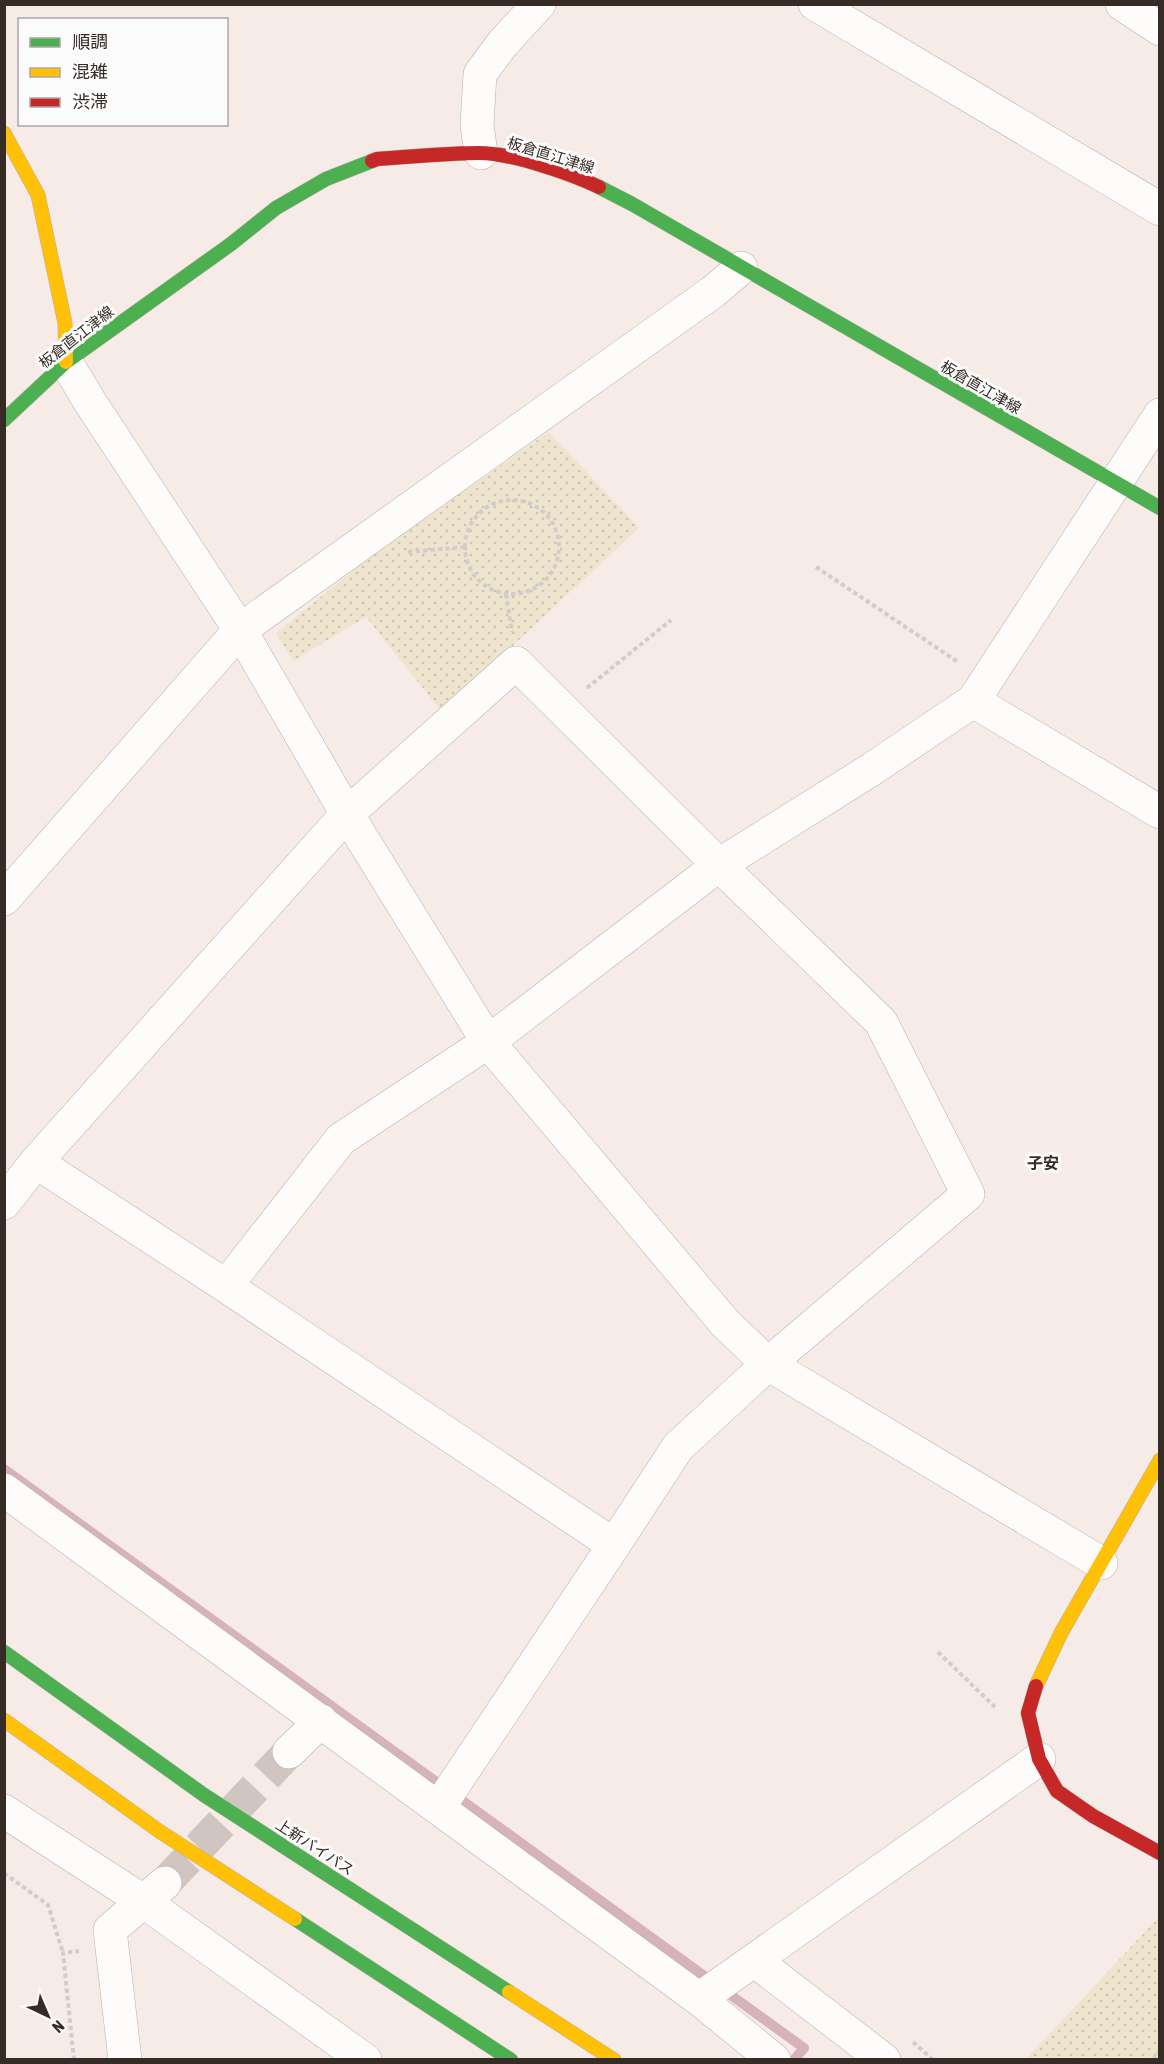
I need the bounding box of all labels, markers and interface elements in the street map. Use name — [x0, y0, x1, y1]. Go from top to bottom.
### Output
legend — [18, 18, 228, 126]
text: 順調 — [72, 31, 108, 52]
text: 混雑 — [72, 61, 108, 82]
text: 渋滞 — [72, 91, 108, 112]
street label: 板倉直江津線 — [505, 134, 597, 176]
street label: 板倉直江津線 — [35, 303, 117, 371]
street label: 板倉直江津線 — [938, 357, 1024, 417]
district label: 子安 — [1027, 1154, 1059, 1172]
street label: 上新バイパス — [273, 1815, 357, 1879]
north arrow — [18, 1986, 78, 2046]
text: N — [49, 2017, 68, 2037]

